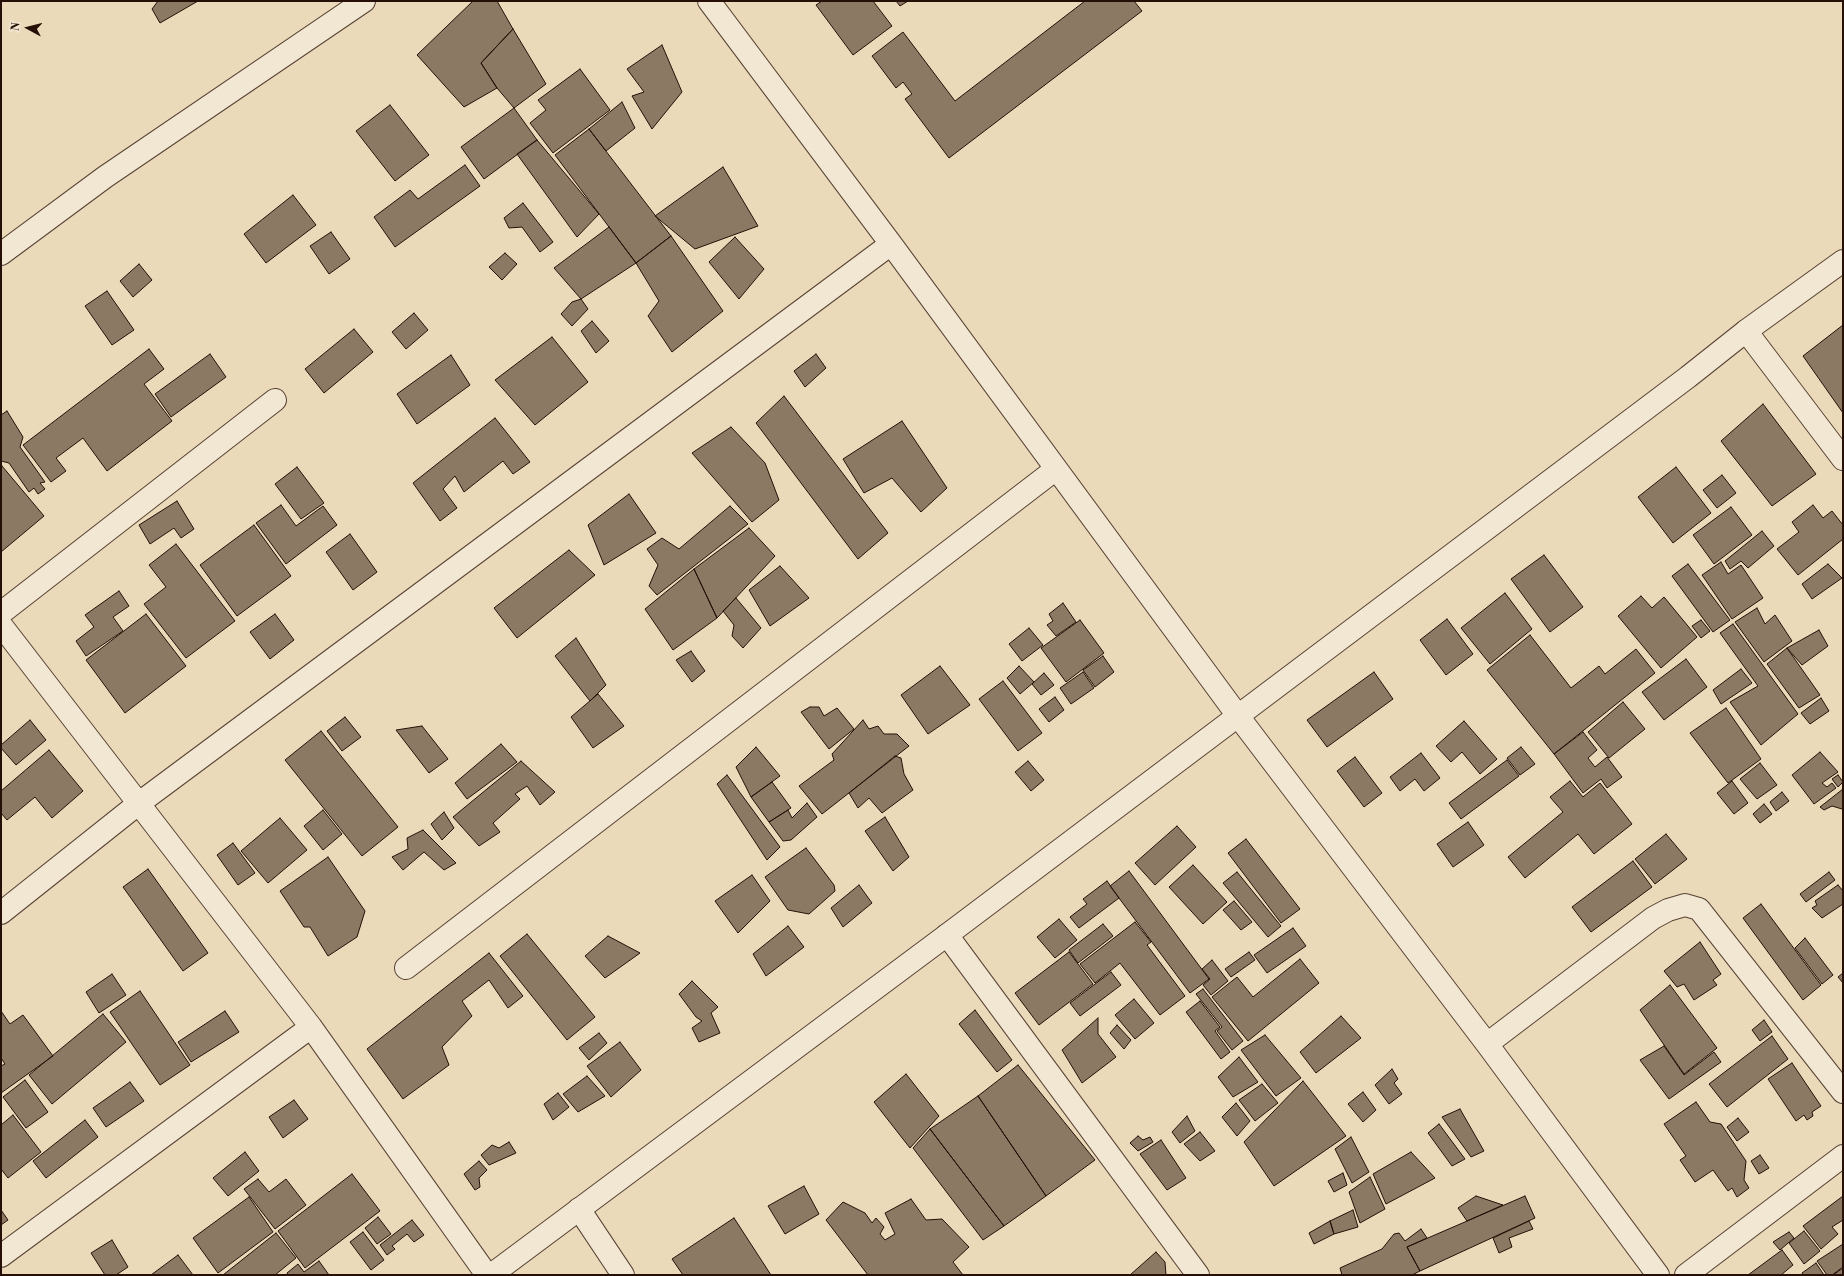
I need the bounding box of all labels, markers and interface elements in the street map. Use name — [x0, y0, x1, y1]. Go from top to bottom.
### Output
north arrow — [8, 8, 48, 48]
text: N — [9, 21, 24, 32]

